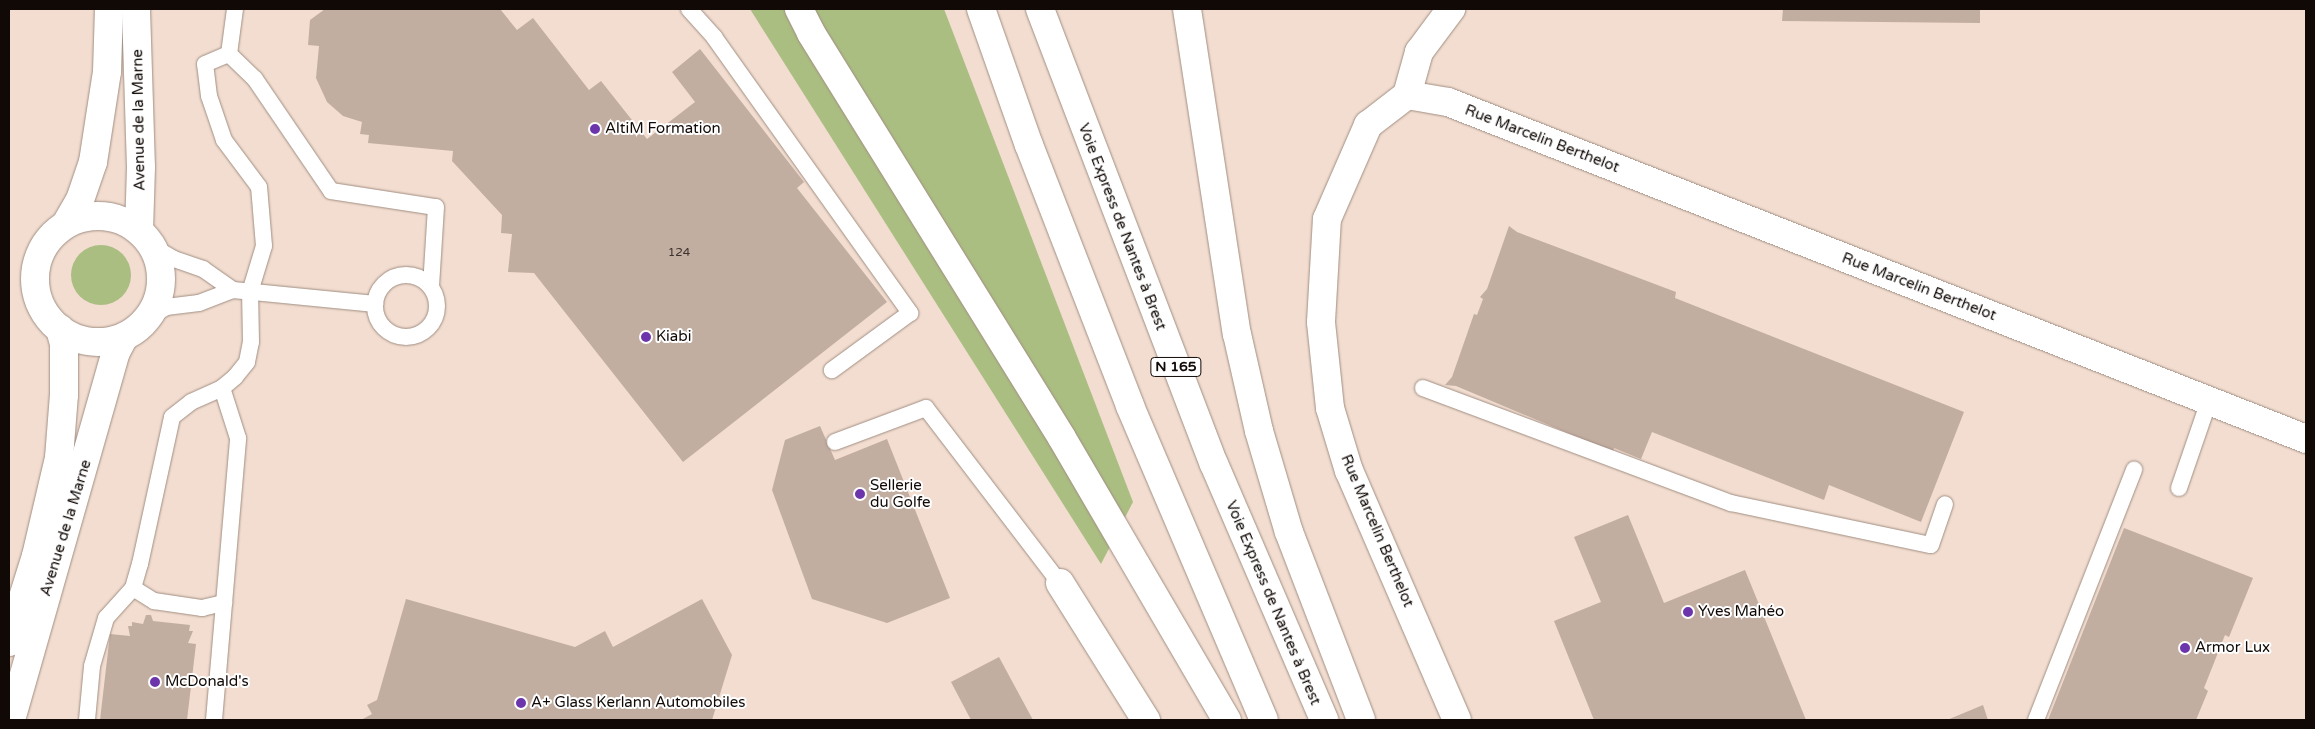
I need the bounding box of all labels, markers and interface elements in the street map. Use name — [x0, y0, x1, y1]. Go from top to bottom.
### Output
street label: Avenue de la Marne — [129, 49, 149, 191]
street label: Rue Marcelin Berthelot — [1462, 101, 1622, 177]
place label: AltiM Formation — [605, 120, 721, 138]
street label: Voie Express de Nantes à Brest — [1074, 121, 1170, 333]
marker: AltiM Formation — [589, 123, 601, 135]
house number: 124 — [668, 246, 690, 260]
street label: Rue Marcelin Berthelot — [1839, 249, 1999, 325]
place label: Kiabi — [656, 328, 691, 346]
marker: Kiabi — [640, 331, 652, 343]
road number: N 165 — [1150, 356, 1202, 378]
street label: Rue Marcelin Berthelot — [1337, 452, 1417, 610]
street label: Avenue de la Marne — [37, 458, 95, 598]
place label: Sellerie du Golfe — [870, 476, 930, 511]
marker: Sellerie du Golfe — [854, 488, 866, 500]
street label: Voie Express de Nantes à Brest — [1222, 498, 1324, 708]
place label: Yves Mahéo — [1698, 603, 1784, 621]
marker: Yves Mahéo — [1682, 606, 1694, 618]
place label: Armor Lux — [2195, 639, 2270, 657]
marker: Armor Lux — [2179, 642, 2191, 654]
place label: McDonald's — [165, 673, 249, 691]
marker: McDonald's — [149, 676, 161, 688]
place label: A+ Glass Kerlann Automobiles — [531, 694, 745, 712]
marker: A+ Glass Kerlann Automobiles — [515, 697, 527, 709]

